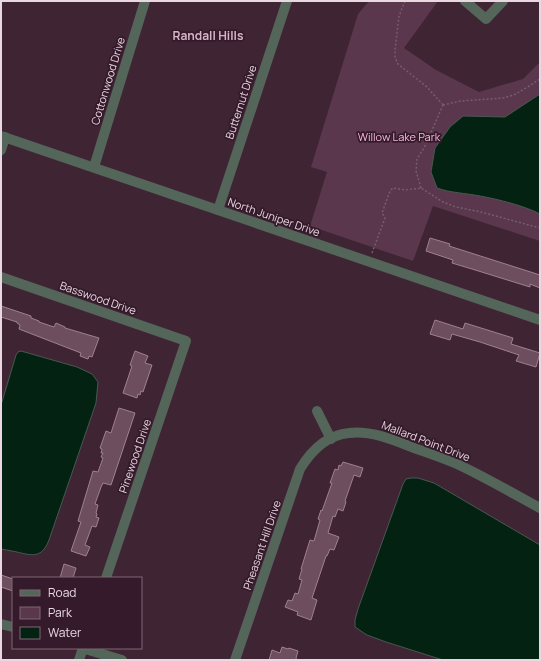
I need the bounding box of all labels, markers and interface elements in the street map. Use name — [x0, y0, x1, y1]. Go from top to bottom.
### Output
district label: Randall Hills — [173, 27, 244, 44]
street label: Cottonwood Drive — [87, 34, 128, 127]
street label: Butternut Drive — [221, 62, 260, 141]
park label: Willow Lake Park — [358, 129, 441, 144]
street label: North Juniper Drive — [226, 194, 323, 240]
street label: Basswood Drive — [58, 277, 139, 318]
street label: Pinewood Drive — [115, 416, 154, 495]
street label: Mallard Point Drive — [380, 417, 473, 465]
street label: Pheasant Hill Drive — [239, 498, 284, 592]
legend — [12, 577, 142, 649]
text: Road — [48, 584, 76, 601]
text: Park — [48, 604, 73, 621]
text: Water — [48, 624, 82, 641]

